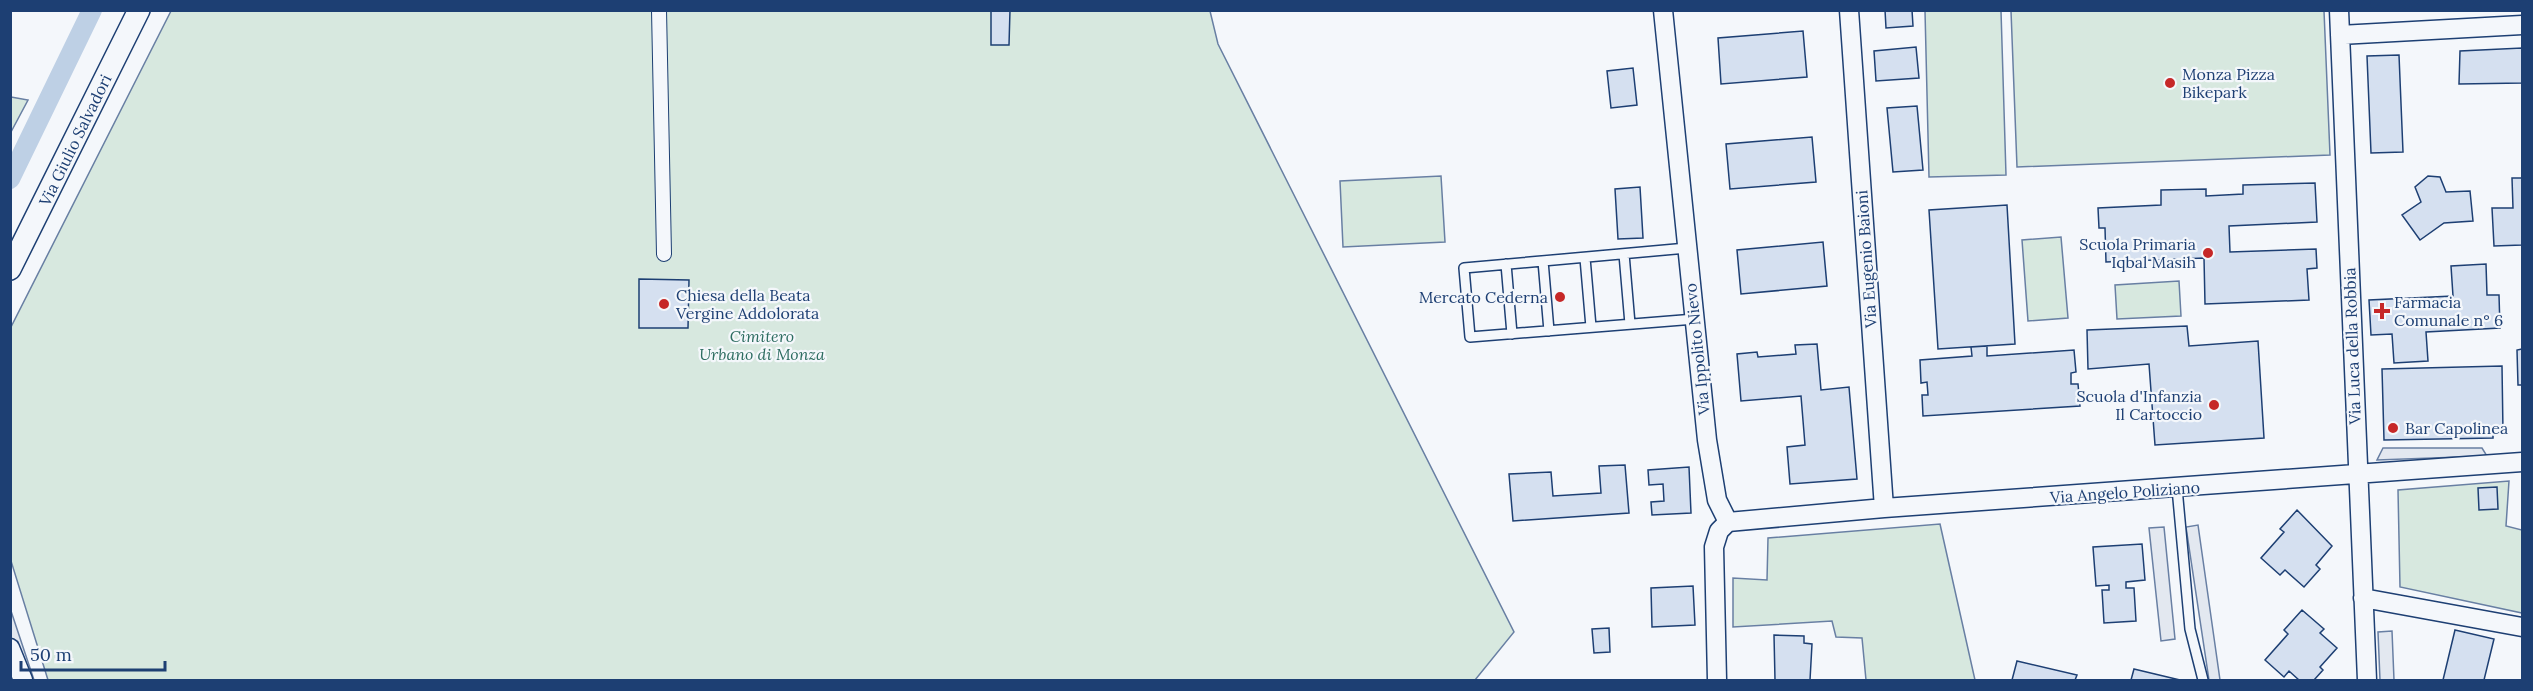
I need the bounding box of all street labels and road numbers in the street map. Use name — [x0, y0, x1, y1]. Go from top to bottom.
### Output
street label: Via Giulio Salvadori — [34, 71, 116, 210]
street label: Via Eugenio Baioni — [1851, 189, 1881, 330]
street label: Via Luca della Robbia — [2339, 267, 2365, 426]
street label: Via Ippolito Nievo — [1680, 282, 1714, 417]
street label: Via Angelo Poliziano — [2048, 477, 2201, 507]

